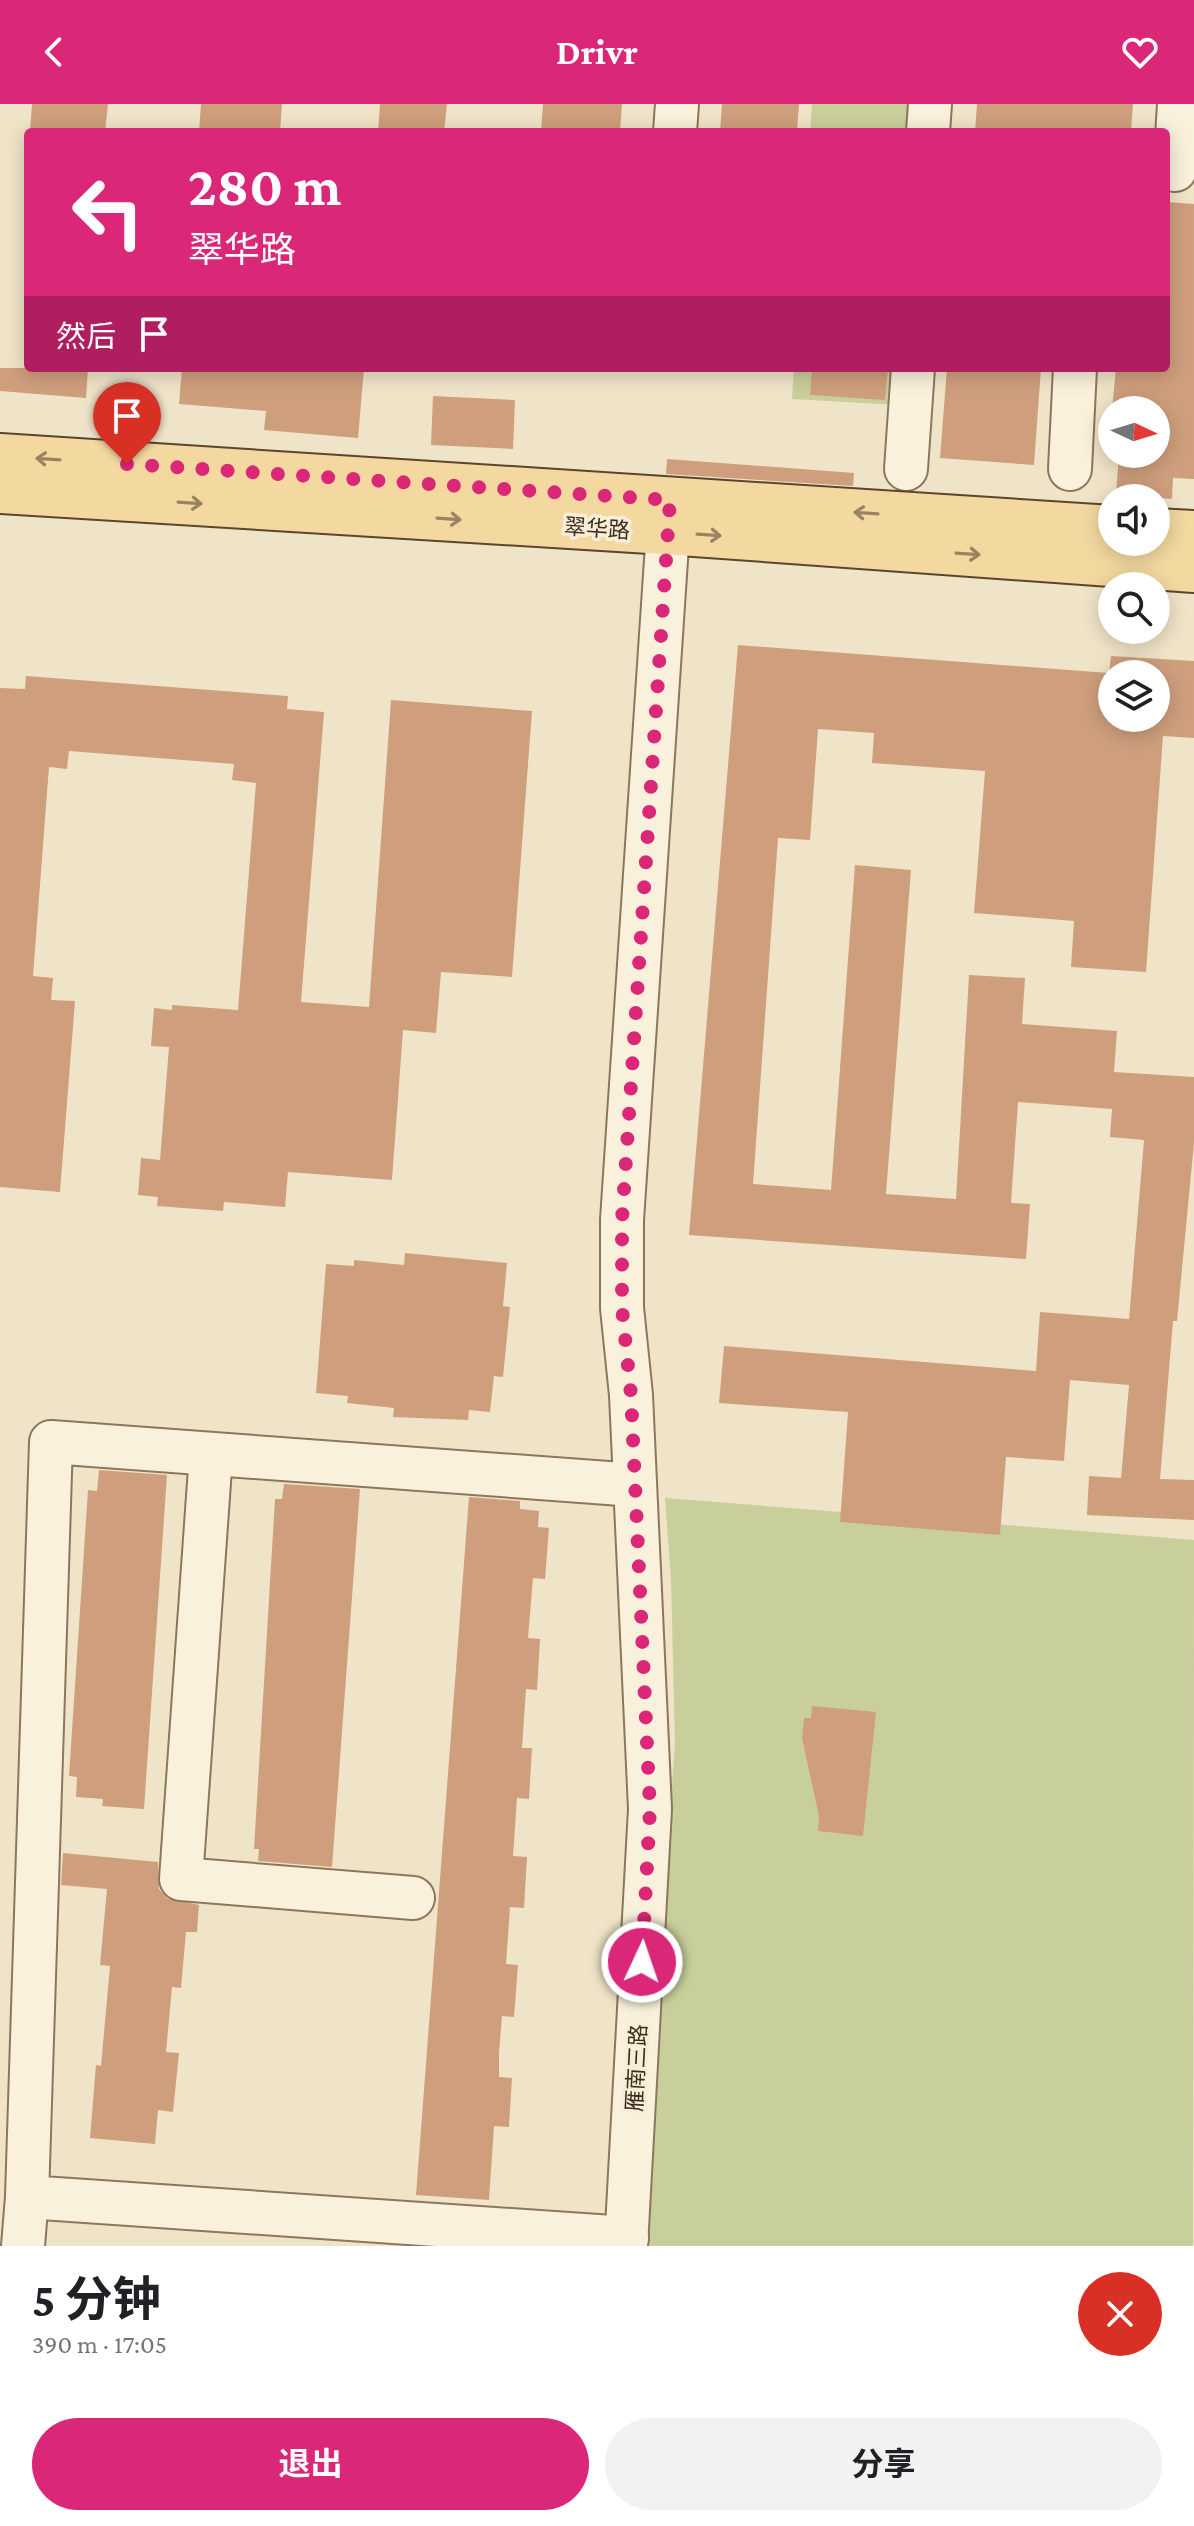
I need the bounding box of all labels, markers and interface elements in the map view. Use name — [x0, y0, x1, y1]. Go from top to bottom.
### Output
icon: back — [32, 30, 76, 74]
icon: heart — [1118, 30, 1162, 74]
text: Drivr — [556, 32, 638, 72]
text: 280 m — [188, 155, 341, 217]
icon: left — [56, 160, 160, 264]
text: 翠华路 — [188, 230, 296, 270]
icon: arrive — [132, 312, 176, 356]
text: 然后 — [56, 320, 116, 353]
pin — [93, 382, 161, 464]
icon: arrive — [105, 394, 149, 438]
north arrow — [1098, 396, 1170, 468]
map controls — [1098, 396, 1170, 732]
one-way arrow — [35, 451, 62, 466]
button: sound — [1098, 484, 1170, 556]
one-way arrow — [176, 496, 203, 511]
one-way arrow — [854, 505, 880, 520]
one-way arrow — [435, 512, 462, 527]
street label: 翠华路 — [563, 514, 631, 543]
one-way arrow — [695, 528, 722, 543]
one-way arrow — [954, 547, 981, 562]
button: search — [1098, 572, 1170, 644]
button: layers — [1098, 660, 1170, 732]
position arrow — [600, 1920, 684, 2004]
street label: 雁南三路 — [622, 2023, 651, 2113]
button: close — [1078, 2272, 1162, 2356]
text: 5 分钟 — [32, 2273, 161, 2326]
text: 390 m · 17:05 — [32, 2330, 167, 2359]
button: 退出 — [32, 2418, 589, 2510]
button: 分享 — [605, 2418, 1162, 2510]

